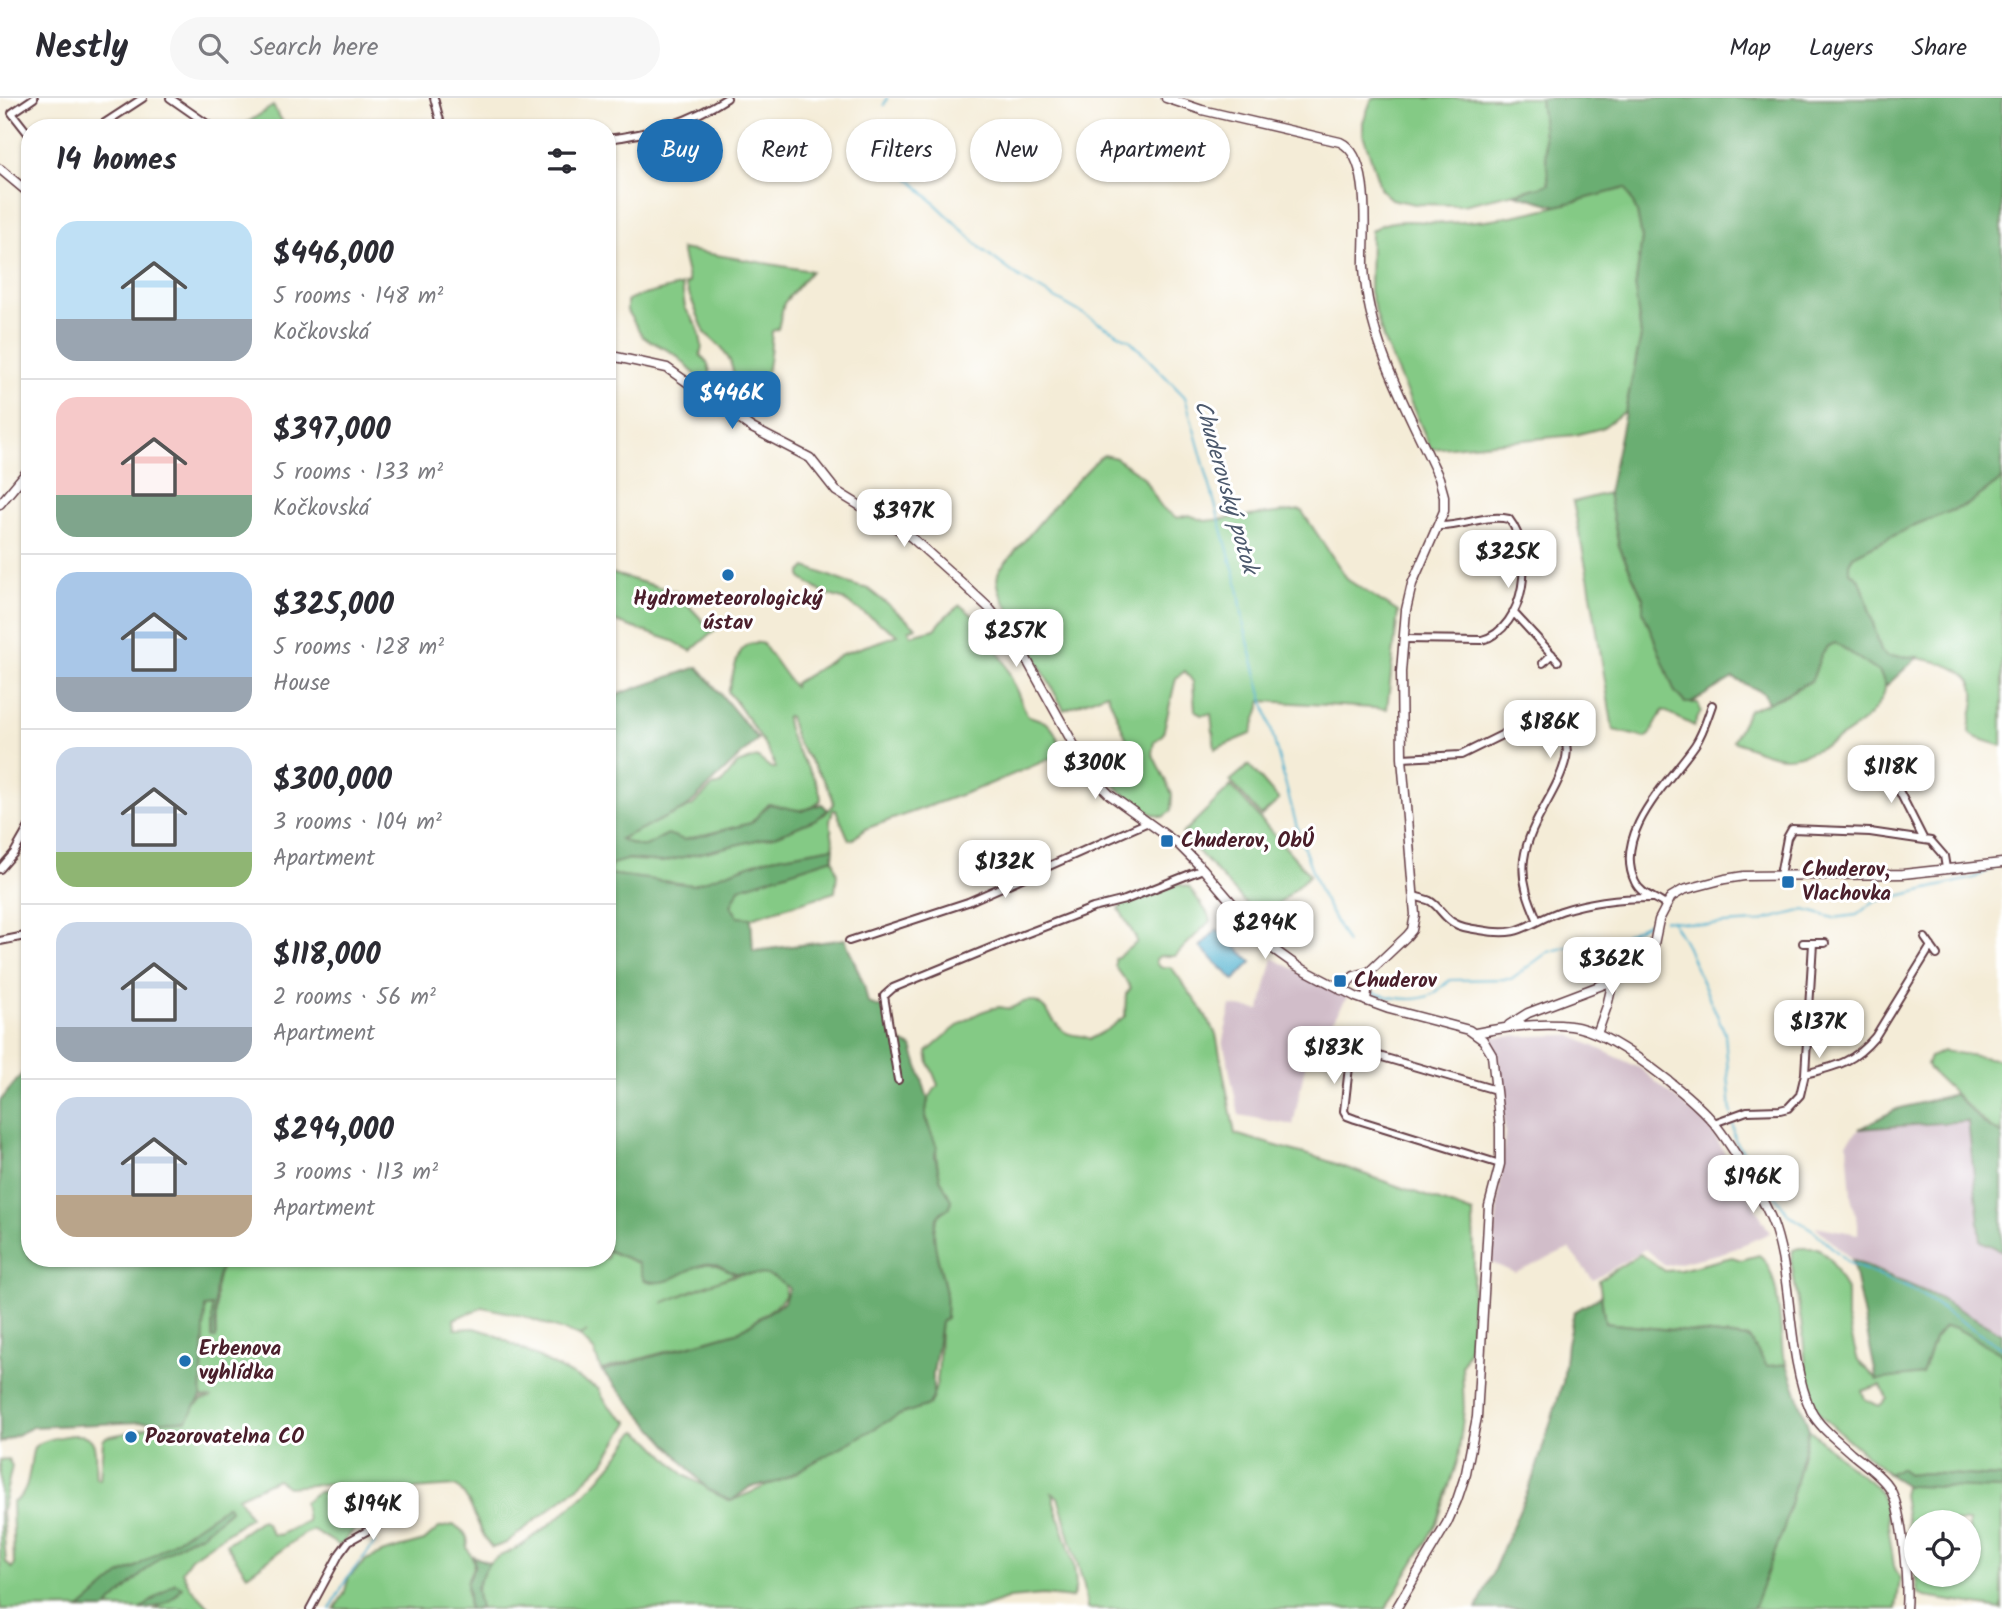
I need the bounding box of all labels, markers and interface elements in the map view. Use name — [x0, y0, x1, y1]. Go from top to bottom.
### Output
search box — [170, 17, 660, 80]
text: Nestly — [35, 22, 128, 75]
text: Search here — [250, 27, 378, 69]
icon: search — [194, 29, 232, 67]
text: Map — [1729, 29, 1771, 68]
text: Layers — [1809, 29, 1873, 68]
text: Share — [1911, 29, 1967, 68]
chip: Buy — [637, 119, 723, 182]
chip: Rent — [737, 119, 832, 182]
chip: Filters — [846, 119, 956, 182]
chip: New — [970, 119, 1062, 182]
chip: Apartment — [1076, 119, 1230, 182]
text: 14 homes — [56, 137, 177, 185]
icon: filters — [543, 142, 581, 180]
text: $446,000 — [273, 231, 394, 279]
icon: home — [112, 249, 196, 333]
text: 5 rooms · 148 m² — [273, 279, 443, 315]
text: Kočkovská — [273, 315, 370, 351]
pin: $446K — [683, 372, 781, 431]
text: $446K — [700, 376, 765, 412]
water label: Chuderovský potok — [1183, 396, 1268, 581]
text: $397,000 — [273, 407, 391, 455]
icon: home — [112, 425, 196, 509]
text: 5 rooms · 133 m² — [273, 455, 443, 491]
pin: $397K — [855, 490, 953, 549]
text: Kočkovská — [273, 491, 370, 527]
text: $397K — [873, 494, 935, 530]
pin: $325K — [1459, 531, 1557, 590]
text: $325K — [1475, 535, 1541, 571]
marker: Hydrometeorologický ústav — [720, 567, 736, 583]
text: $325,000 — [273, 582, 394, 630]
place label: Hydrometeorologický ústav — [633, 583, 824, 640]
icon: home — [112, 600, 196, 684]
pin: $257K — [967, 610, 1065, 669]
text: $257K — [984, 614, 1048, 650]
text: 5 rooms · 128 m² — [273, 630, 444, 666]
text: House — [273, 666, 330, 702]
pin: $186K — [1501, 700, 1599, 760]
text: $186K — [1520, 705, 1580, 741]
pin: $300K — [1046, 742, 1144, 801]
text: $300K — [1063, 746, 1127, 782]
pin: $118K — [1842, 746, 1940, 805]
text: $118K — [1864, 750, 1918, 786]
text: $300,000 — [273, 757, 392, 805]
icon: home — [112, 775, 196, 859]
text: 3 rooms · 104 m² — [273, 805, 442, 841]
place label: Chuderov, ObÚ — [1181, 825, 1315, 858]
marker: Chuderov, ObÚ — [1159, 833, 1175, 849]
pin: $132K — [956, 840, 1054, 900]
text: Apartment — [273, 841, 375, 877]
text: $132K — [975, 845, 1035, 881]
place label: Chuderov, Vlachovka — [1802, 854, 1891, 911]
marker: Chuderov, Vlachovka — [1780, 874, 1796, 890]
pin: $294K — [1216, 902, 1314, 961]
text: $294K — [1232, 906, 1298, 942]
text: $118,000 — [273, 932, 381, 980]
pin: $362K — [1563, 937, 1661, 997]
text: $362K — [1579, 942, 1645, 978]
icon: home — [112, 950, 196, 1034]
place label: Chuderov — [1354, 965, 1438, 998]
marker: Chuderov — [1332, 973, 1348, 989]
text: 2 rooms · 56 m² — [273, 980, 436, 1016]
pin: $137K — [1770, 1000, 1868, 1060]
text: $137K — [1790, 1005, 1848, 1041]
text: Apartment — [273, 1016, 375, 1052]
pin: $183K — [1285, 1026, 1383, 1086]
text: $183K — [1304, 1031, 1364, 1067]
text: $294,000 — [273, 1107, 394, 1155]
icon: home — [112, 1125, 196, 1209]
text: 3 rooms · 113 m² — [273, 1155, 438, 1191]
pin: $196K — [1704, 1156, 1802, 1215]
text: $196K — [1724, 1160, 1782, 1196]
text: Apartment — [273, 1191, 375, 1227]
place label: Erbenova vyhlídka — [199, 1333, 281, 1390]
marker: Erbenova vyhlídka — [177, 1353, 193, 1369]
place label: Pozorovatelna CO — [145, 1421, 304, 1454]
marker: Pozorovatelna CO — [123, 1429, 139, 1445]
pin: $194K — [324, 1482, 422, 1542]
text: $194K — [344, 1487, 402, 1523]
map controls — [1904, 1510, 1981, 1587]
button: locate — [1904, 1510, 1981, 1587]

